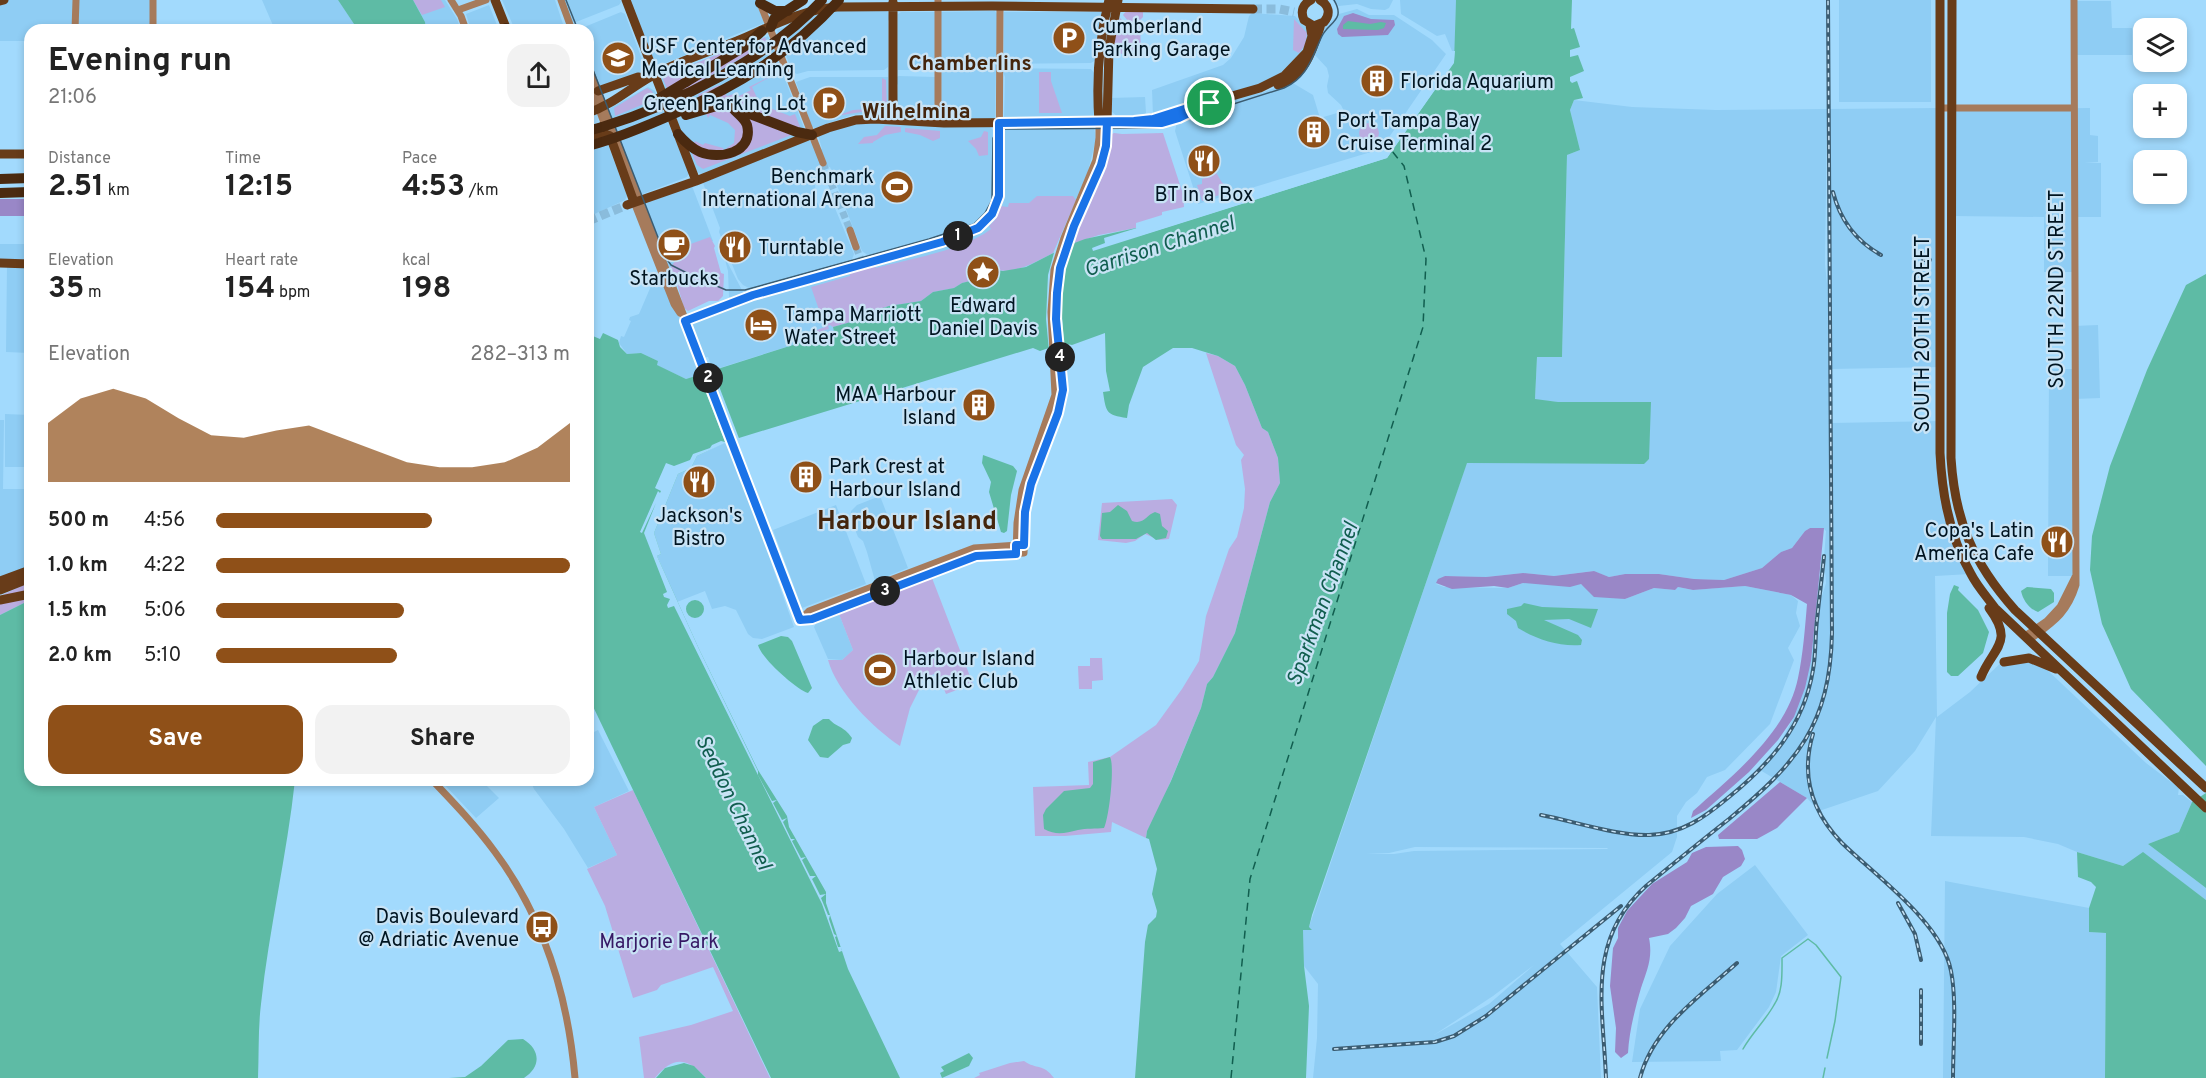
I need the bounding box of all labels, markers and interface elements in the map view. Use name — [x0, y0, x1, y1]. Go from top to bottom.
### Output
place label: Cumberland Parking Garage — [1092, 15, 1231, 64]
map controls — [2133, 18, 2187, 204]
button: layers — [2133, 18, 2187, 72]
parking icon: Cumberland Parking Garage — [1051, 20, 1087, 56]
place label: USF Center for Advanced Medical Learning — [641, 35, 867, 84]
school or university icon: USF Center for Advanced Medical Learning — [600, 40, 636, 76]
text: Evening run — [48, 41, 232, 83]
button: share — [507, 44, 570, 107]
district label: Chamberlins — [908, 51, 1032, 78]
building icon: Florida Aquarium — [1359, 63, 1395, 99]
place label: Florida Aquarium — [1400, 70, 1554, 96]
pin — [1184, 77, 1235, 128]
button: + — [2133, 84, 2187, 138]
text: 21:06 — [48, 85, 97, 111]
parking icon: Green Parking Lot — [811, 85, 847, 121]
icon: arrive — [1193, 86, 1226, 119]
place label: Green Parking Lot — [643, 92, 806, 118]
district label: Wilhelmina — [862, 99, 970, 126]
place label: Port Tampa Bay Cruise Terminal 2 — [1337, 109, 1492, 158]
building icon: Port Tampa Bay Cruise Terminal 2 — [1296, 114, 1332, 150]
restaurant icon: BT in a Box — [1186, 143, 1222, 179]
text: Distance — [48, 149, 111, 169]
text: Time — [225, 149, 261, 169]
text: Pace — [402, 149, 437, 169]
button: − — [2133, 150, 2187, 204]
place label: Benchmark International Arena — [702, 165, 874, 214]
text: 2.51 — [48, 169, 104, 206]
text: 12:15 — [225, 169, 293, 206]
text: 4:53 — [402, 169, 465, 206]
sports icon: Benchmark International Arena — [879, 169, 915, 205]
text: km — [104, 181, 130, 201]
text: /km — [465, 181, 499, 201]
place label: BT in a Box — [1155, 183, 1253, 209]
street label: SOUTH 22ND STREET — [2045, 189, 2071, 389]
water label: Garrison Channel — [1081, 210, 1240, 284]
pin: 1 — [943, 221, 973, 251]
text: 1 — [955, 226, 961, 246]
cafe icon: Starbucks — [656, 227, 692, 263]
restaurant icon: Turntable — [717, 229, 753, 265]
street label: SOUTH 20TH STREET — [1911, 235, 1937, 433]
place label: Turntable — [758, 236, 844, 262]
text: Elevation — [48, 251, 114, 271]
text: Heart rate — [225, 251, 298, 271]
text: kcal — [402, 251, 430, 271]
place icon: Edward Daniel Davis — [965, 254, 1001, 290]
place label: Starbucks — [629, 267, 719, 293]
text: 35 — [48, 271, 84, 308]
text: 154 — [225, 271, 275, 308]
text: 198 — [402, 271, 451, 308]
text: m — [84, 283, 102, 303]
text: bpm — [275, 283, 310, 303]
place label: Edward Daniel Davis — [928, 294, 1038, 343]
place label: Tampa Marriott Water Street — [784, 303, 922, 352]
hotel icon: Tampa Marriott Water Street — [743, 307, 779, 343]
text: Elevation — [48, 342, 130, 368]
text: 282–313 m — [470, 342, 570, 368]
pin: 4 — [1045, 342, 1075, 372]
text: 4 — [1055, 347, 1065, 367]
pin: 2 — [693, 363, 723, 393]
text: 2 — [703, 368, 713, 388]
place label: MAA Harbour Island — [835, 383, 956, 432]
building icon: MAA Harbour Island — [961, 387, 997, 423]
place label: Park Crest at Harbour Island — [829, 455, 961, 504]
building icon: Park Crest at Harbour Island — [788, 459, 824, 495]
restaurant icon: Jackson's Bistro — [681, 464, 717, 500]
place label: Jackson's Bistro — [655, 504, 743, 553]
district label: Harbour Island — [817, 506, 997, 539]
text: 500 m — [48, 508, 109, 534]
text: 4:56 — [144, 508, 185, 534]
water label: Sparkman Channel — [1281, 518, 1366, 690]
place label: Copa's Latin America Cafe — [1914, 519, 2034, 568]
restaurant icon: Copa's Latin America Cafe — [2039, 524, 2075, 560]
text: 1.0 km — [48, 553, 108, 579]
text: 4:22 — [144, 553, 185, 579]
pin: 3 — [870, 576, 900, 606]
text: 3 — [880, 581, 890, 601]
text: 1.5 km — [48, 598, 107, 624]
text: 5:06 — [144, 598, 186, 624]
text: 2.0 km — [48, 643, 112, 669]
text: 5:10 — [144, 643, 181, 669]
place label: Harbour Island Athletic Club — [903, 647, 1035, 696]
sports icon: Harbour Island Athletic Club — [862, 652, 898, 688]
button: Save — [48, 705, 303, 774]
button: Share — [315, 705, 570, 774]
water label: Seddon Channel — [688, 731, 778, 876]
place label: Davis Boulevard @ Adriatic Avenue — [358, 905, 519, 954]
bus stop icon: Davis Boulevard @ Adriatic Avenue — [524, 909, 560, 945]
park label: Marjorie Park — [599, 930, 719, 956]

